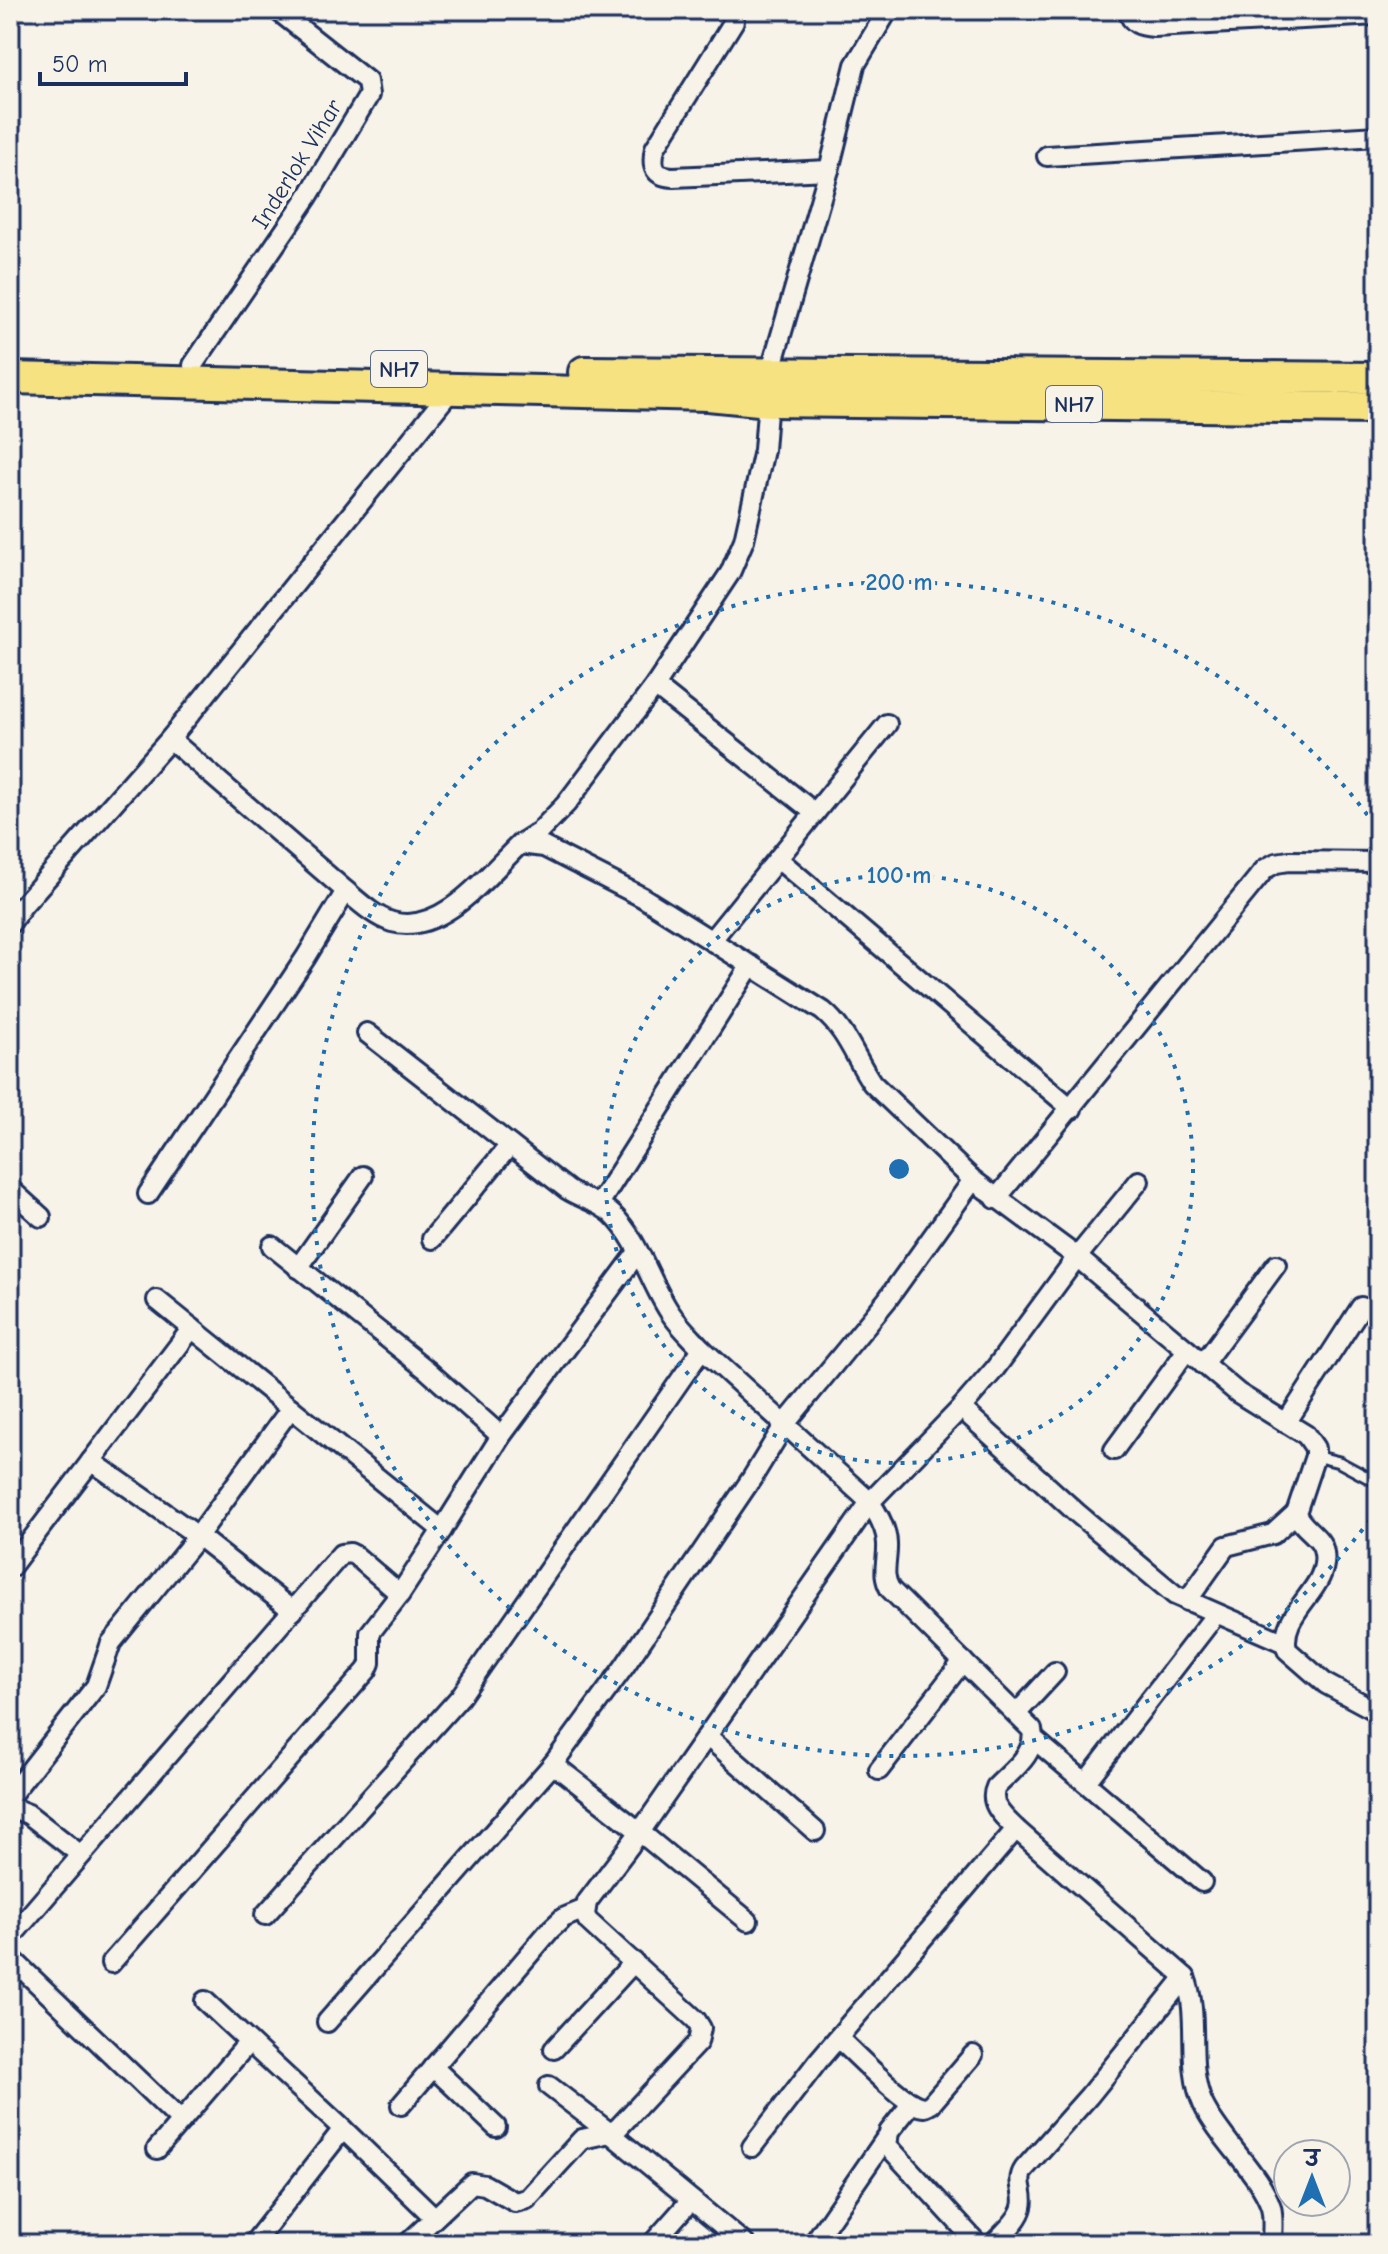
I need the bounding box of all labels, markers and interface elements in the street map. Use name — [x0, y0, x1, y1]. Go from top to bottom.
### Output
scale bar — [40, 36, 186, 86]
text: 50 m — [52, 50, 108, 78]
street label: Inderlok Vihar — [246, 94, 348, 234]
road number: NH7 — [371, 351, 427, 387]
road number: NH7 — [1046, 386, 1102, 422]
text: 200 m — [865, 568, 933, 596]
text: 100 m — [867, 861, 931, 889]
centre of rings — [885, 1155, 913, 1183]
north arrow — [1272, 2138, 1352, 2218]
text: उ — [1303, 2146, 1322, 2172]

